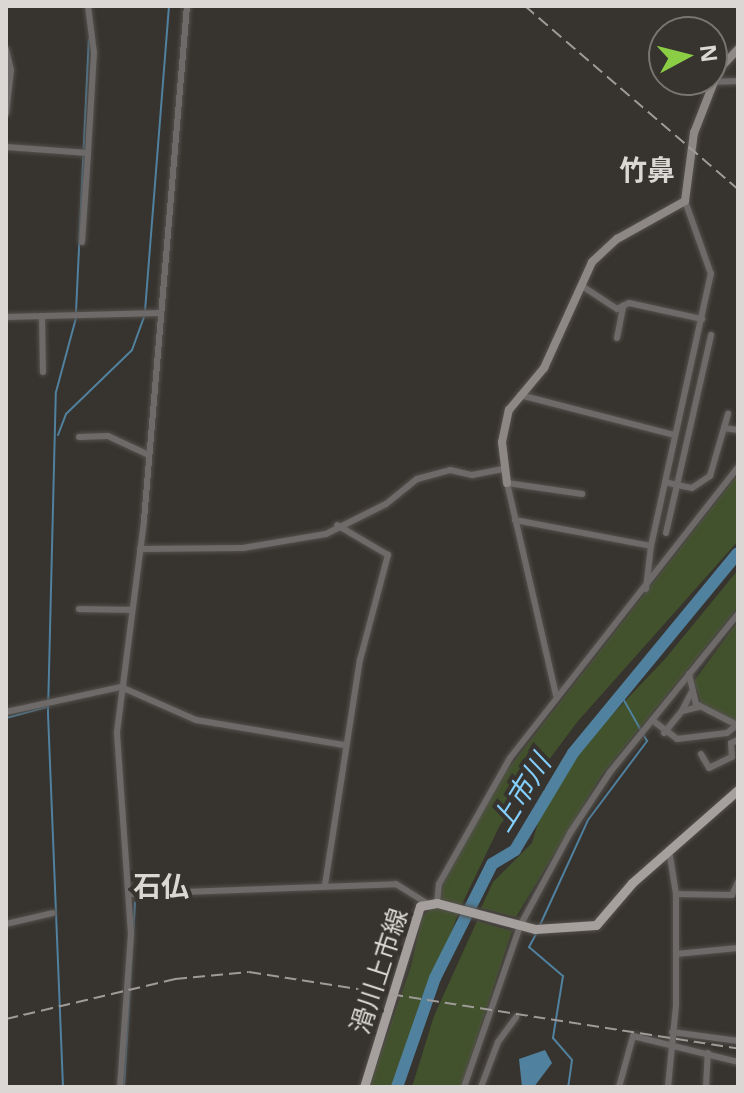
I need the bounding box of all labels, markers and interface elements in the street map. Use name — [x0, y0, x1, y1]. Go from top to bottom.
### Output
north arrow — [648, 16, 728, 96]
text: N — [694, 43, 726, 64]
district label: 竹鼻 — [619, 152, 675, 186]
water label: 上市川 — [483, 747, 557, 837]
district label: 石仏 — [133, 868, 189, 902]
street label: 滑川上市線 — [344, 904, 414, 1038]

